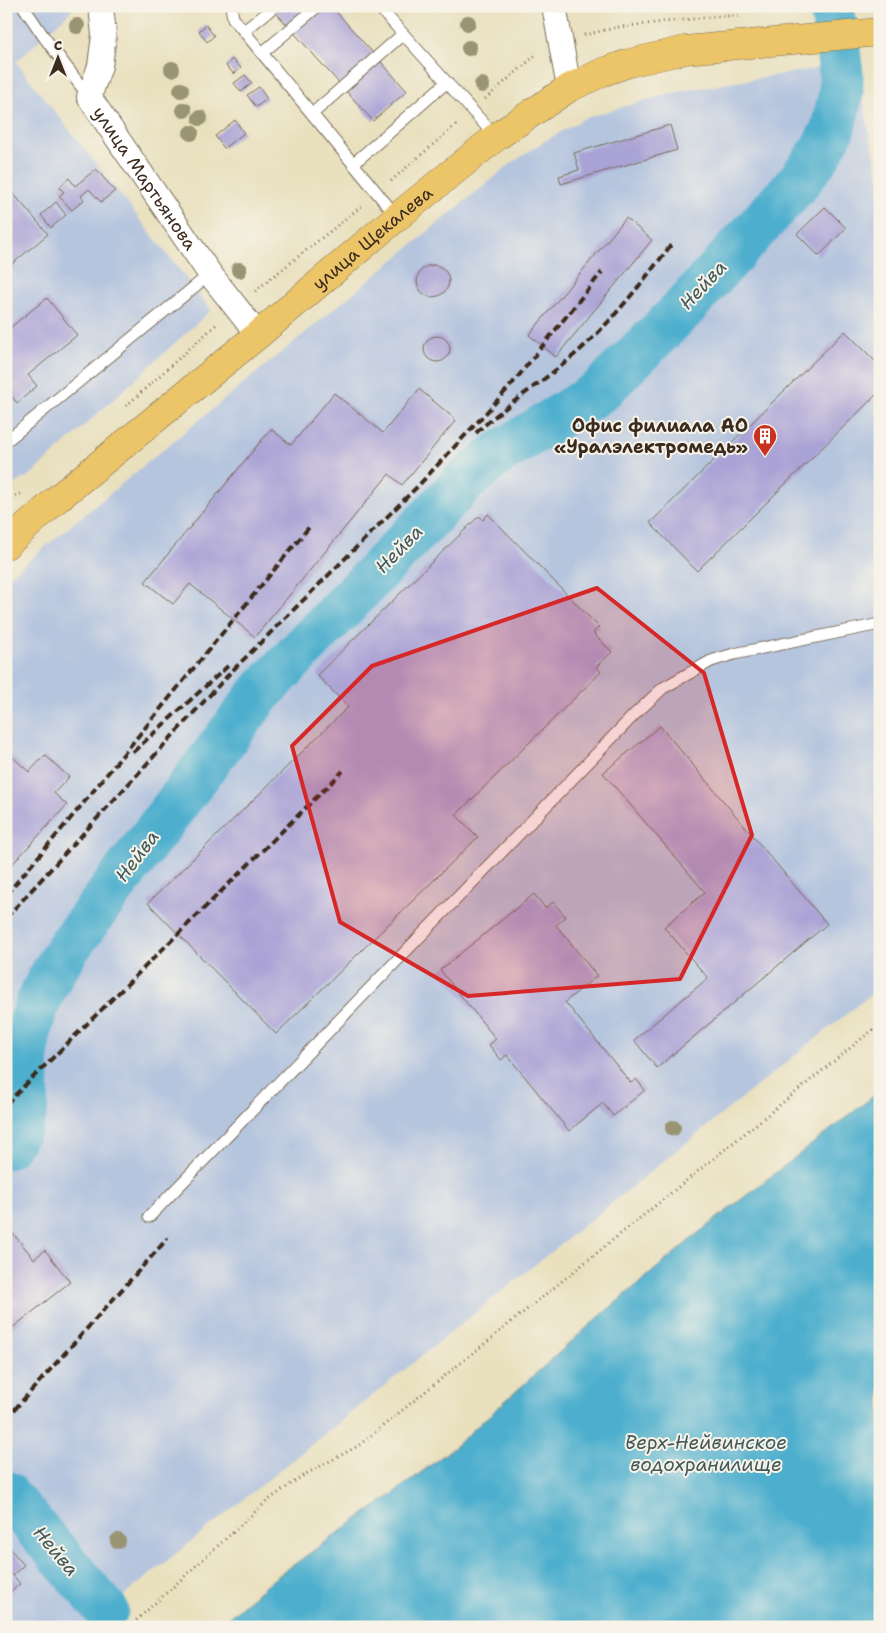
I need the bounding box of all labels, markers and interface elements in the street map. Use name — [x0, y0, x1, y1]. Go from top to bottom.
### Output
north arrow — [32, 32, 82, 82]
text: С — [54, 36, 62, 54]
street label: улица Мартьянова — [87, 102, 202, 255]
street label: улица Щекалева — [307, 181, 438, 296]
water label: Нейва — [674, 255, 732, 315]
place label: Офис филиала АО «Уралэлектромедь» — [554, 414, 748, 459]
building icon: Офис филиала АО «Уралэлектромедь» — [752, 423, 778, 457]
water label: Нейва — [370, 519, 428, 579]
water label: Нейва — [109, 825, 165, 887]
water label: Верх-Нейвинское водохранилище — [625, 1430, 787, 1477]
water label: Нейва — [28, 1520, 84, 1582]

